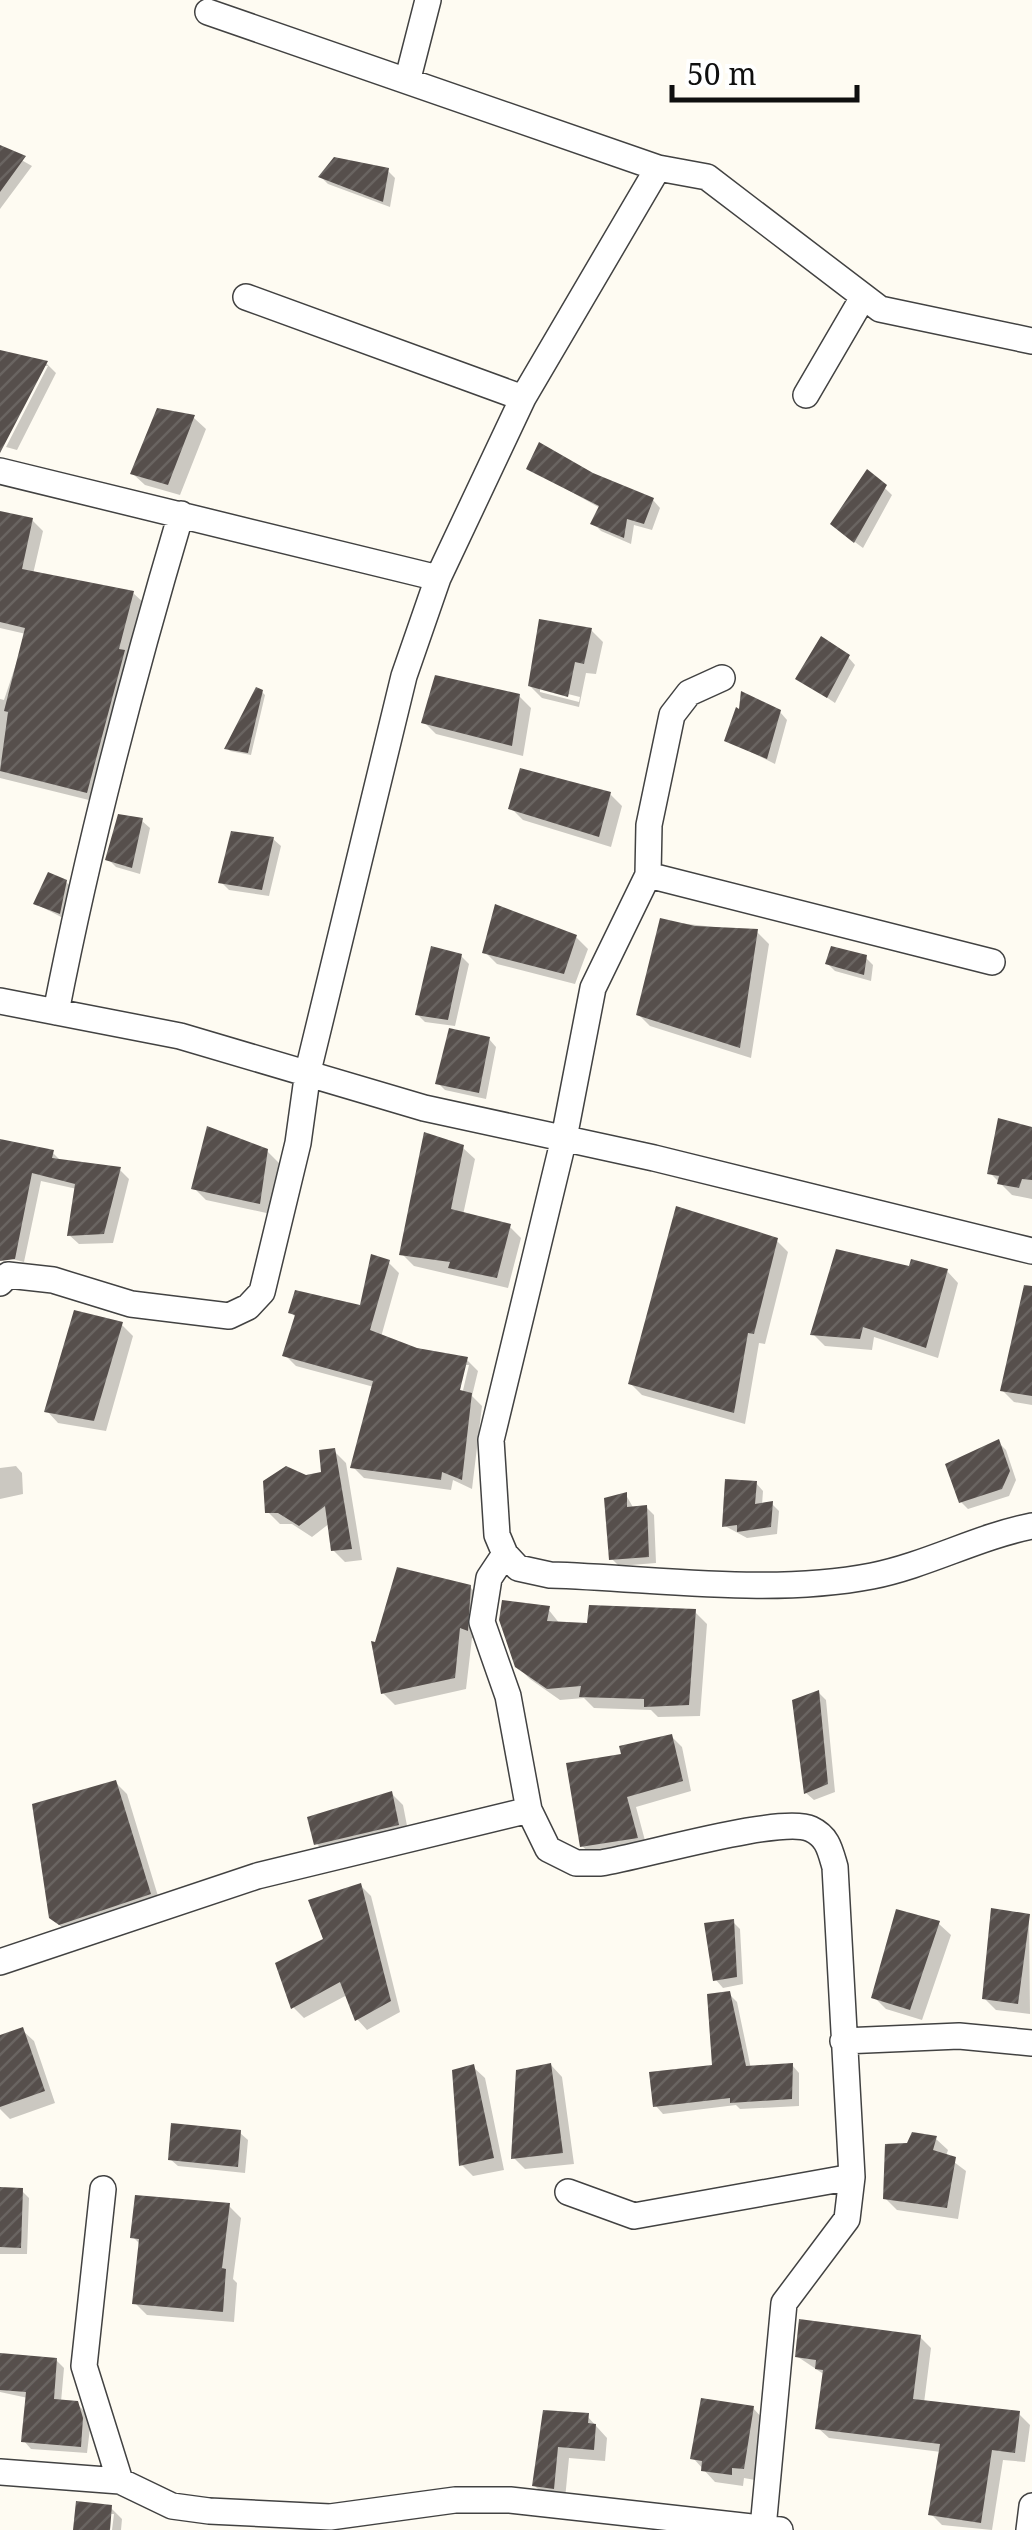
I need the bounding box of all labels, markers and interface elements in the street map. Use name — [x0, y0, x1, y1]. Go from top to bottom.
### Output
scale bar — [672, 40, 857, 102]
text: 50 m — [687, 53, 757, 94]

